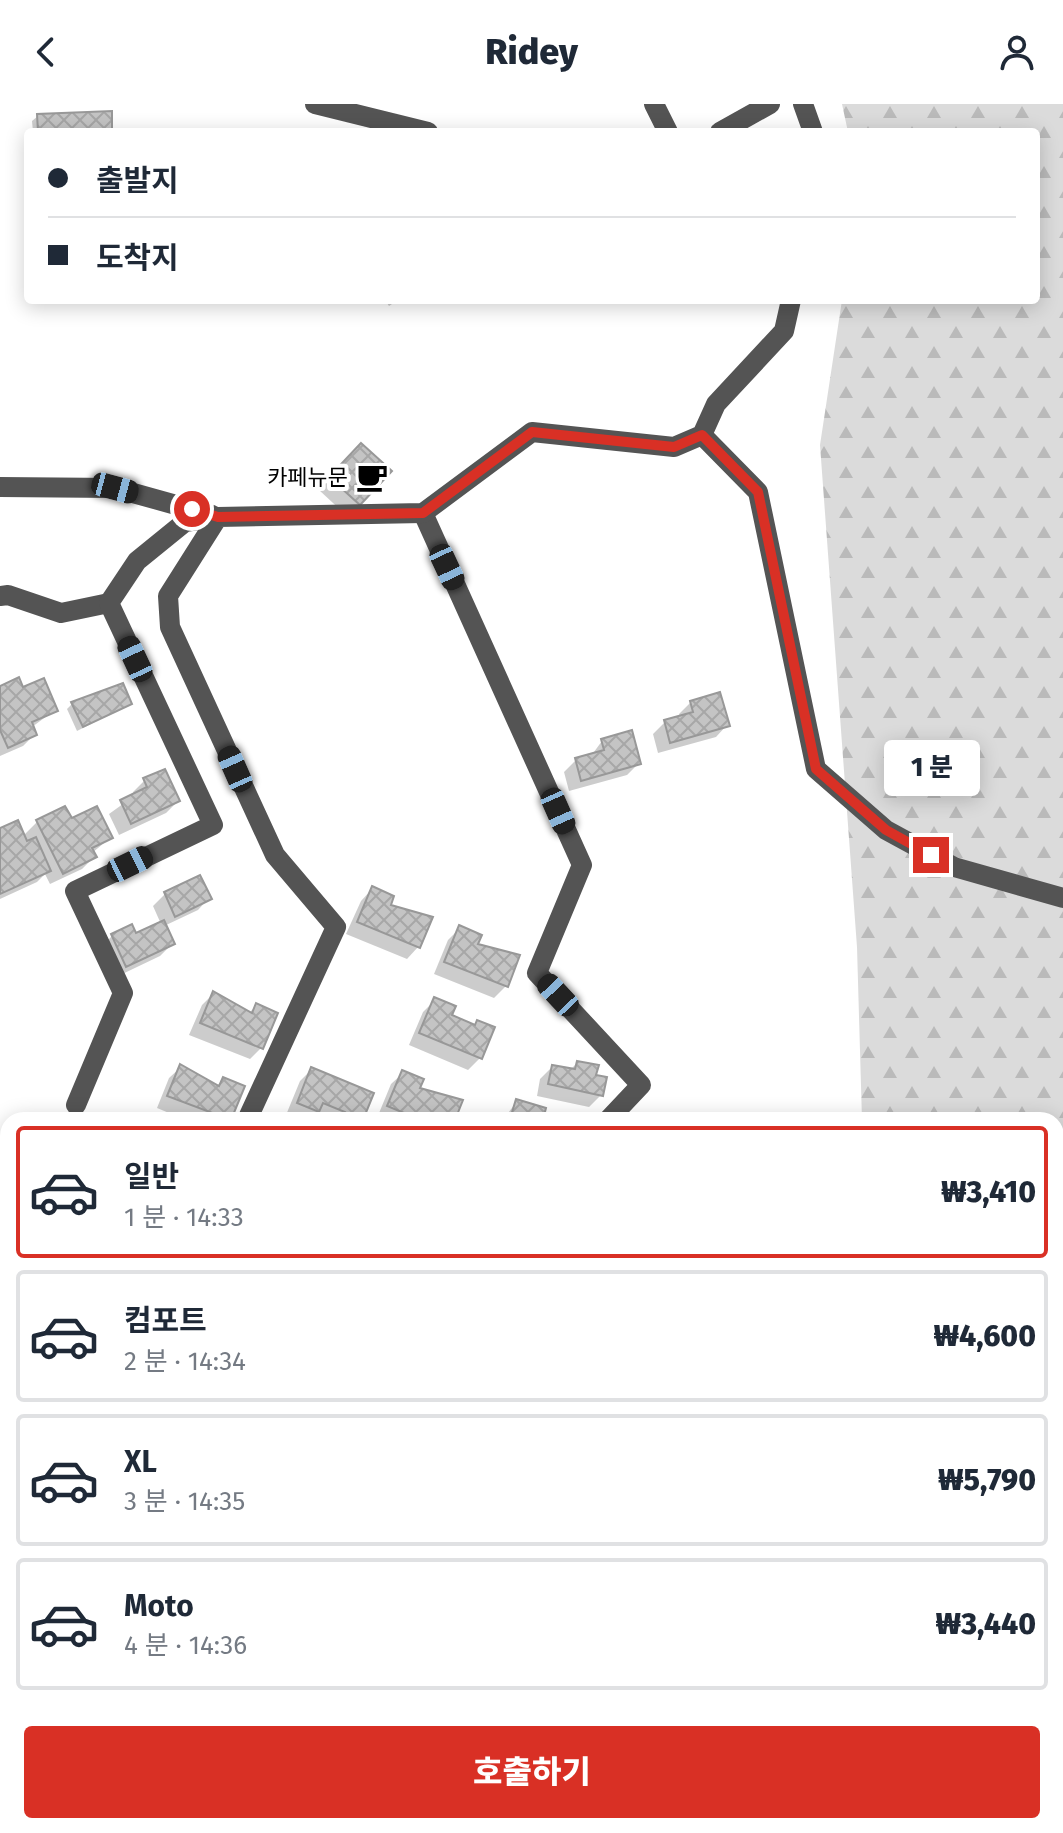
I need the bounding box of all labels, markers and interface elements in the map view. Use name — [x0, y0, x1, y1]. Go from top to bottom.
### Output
icon: back — [24, 30, 68, 74]
text: Ridey — [485, 30, 578, 74]
icon: person — [995, 30, 1039, 74]
text: 출발지 — [96, 163, 179, 199]
text: 도착지 — [96, 240, 179, 276]
cafe icon: 카페뉴문 — [355, 460, 389, 494]
place label: 카페뉴문 — [267, 464, 348, 491]
car — [89, 470, 141, 506]
route start — [174, 491, 210, 527]
car — [426, 540, 468, 594]
car — [114, 632, 156, 686]
callout: 1 분 — [883, 739, 979, 795]
car — [214, 742, 256, 796]
text: 1 분 — [911, 752, 953, 783]
car — [537, 784, 579, 838]
route end — [913, 837, 949, 873]
car — [103, 843, 157, 885]
car — [533, 969, 583, 1021]
icon: car — [28, 1156, 100, 1228]
text: 일반 — [124, 1159, 179, 1195]
text: ₩3,410 — [941, 1174, 1036, 1210]
text: 1 분 · 14:33 — [124, 1202, 244, 1233]
icon: car — [28, 1300, 100, 1372]
text: 컴포트 — [124, 1303, 207, 1339]
text: ₩4,600 — [933, 1318, 1036, 1354]
text: 2 분 · 14:34 — [124, 1346, 246, 1377]
icon: car — [28, 1444, 100, 1516]
text: XL — [124, 1444, 157, 1480]
text: ₩5,790 — [938, 1462, 1036, 1498]
text: 3 분 · 14:35 — [124, 1486, 245, 1517]
icon: car — [28, 1588, 100, 1660]
text: Moto — [124, 1588, 194, 1624]
text: ₩3,440 — [936, 1606, 1036, 1642]
text: 4 분 · 14:36 — [124, 1630, 247, 1661]
button: 호출하기 — [24, 1726, 1040, 1818]

